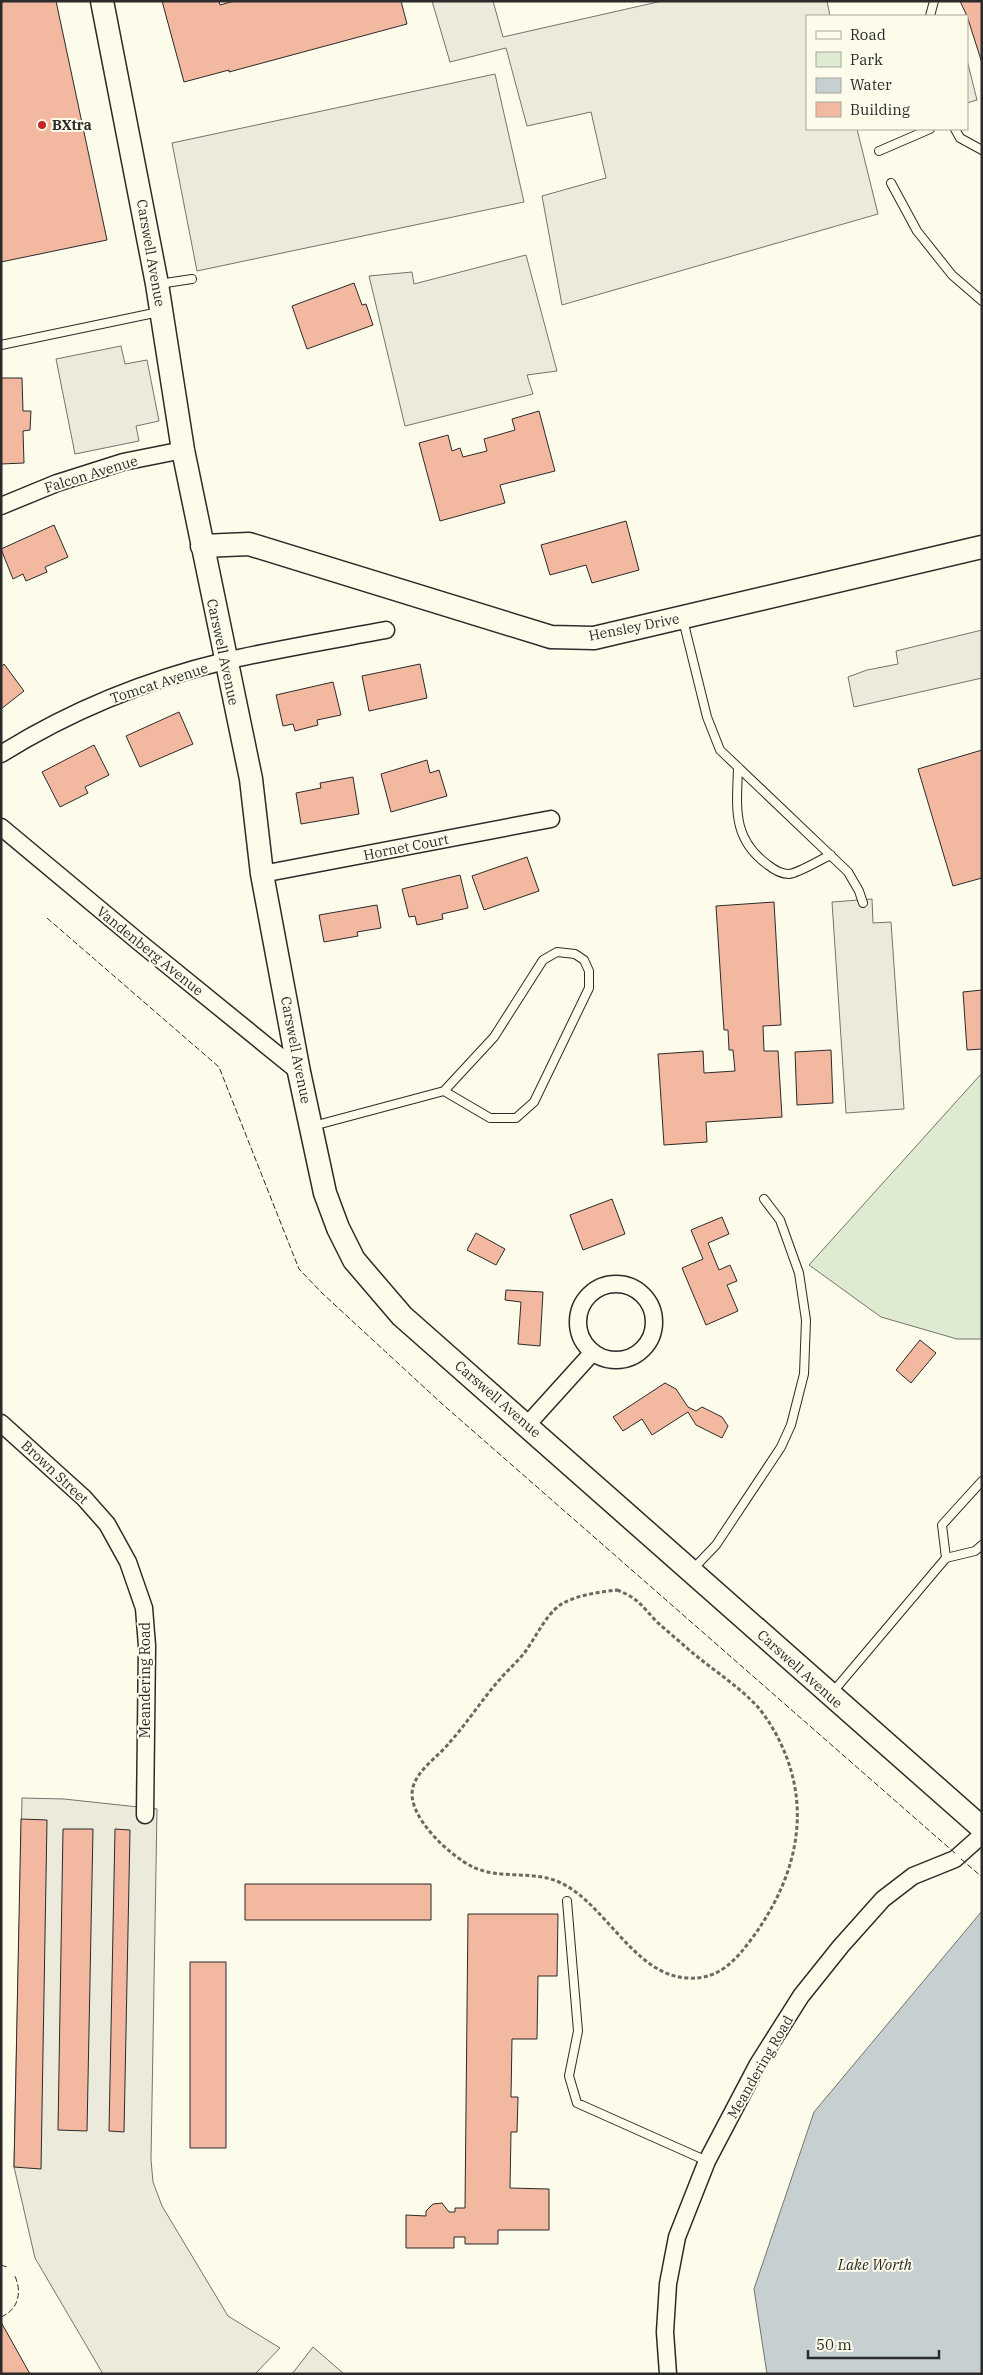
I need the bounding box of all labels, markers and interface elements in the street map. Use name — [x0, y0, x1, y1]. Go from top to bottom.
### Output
legend — [806, 15, 968, 130]
text: Road — [850, 25, 886, 44]
text: Park — [850, 50, 883, 69]
text: Water — [850, 75, 892, 94]
text: Building — [850, 100, 910, 119]
place label: BXtra — [52, 116, 92, 134]
marker: BXtra — [36, 119, 48, 131]
street label: Carswell Avenue — [133, 198, 169, 308]
street label: Falcon Avenue — [42, 451, 140, 497]
street label: Carswell Avenue — [203, 597, 243, 707]
street label: Hensley Drive — [587, 609, 681, 645]
street label: Tomcat Avenue — [108, 659, 210, 707]
street label: Hornet Court — [362, 830, 450, 864]
street label: Vandenberg Avenue — [93, 902, 207, 1000]
street label: Carswell Avenue — [277, 995, 315, 1105]
street label: Carswell Avenue — [451, 1357, 545, 1441]
street label: Brown Street — [17, 1436, 93, 1508]
street label: Meandering Road — [136, 1621, 154, 1738]
street label: Carswell Avenue — [754, 1626, 846, 1712]
street label: Meandering Road — [723, 2012, 797, 2122]
water label: Lake Worth — [837, 2255, 913, 2274]
scale bar — [808, 2328, 939, 2360]
text: 50 m — [816, 2335, 852, 2354]

